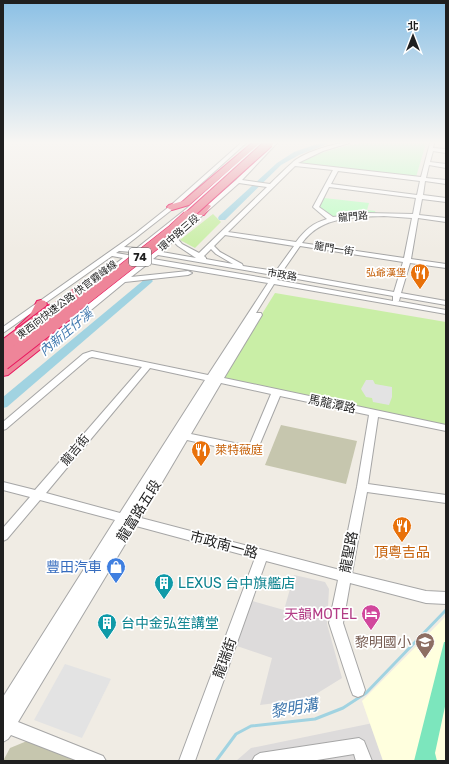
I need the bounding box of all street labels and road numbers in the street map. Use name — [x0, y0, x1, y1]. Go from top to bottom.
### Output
street label: 龍門路 — [338, 210, 368, 224]
street label: 環中路三段 — [156, 212, 202, 254]
street label: 龍門一街 — [313, 240, 355, 258]
road number: 74 — [129, 248, 151, 266]
street label: 東西向快速公路 快官霧峰線 — [14, 258, 120, 342]
street label: 市政路 — [266, 267, 298, 283]
street label: 馬龍潭路 — [307, 392, 357, 416]
street label: 龍吉街 — [58, 432, 92, 468]
street label: 龍富路五段 — [113, 477, 165, 545]
street label: 市政南一路 — [188, 528, 260, 562]
street label: 龍聖路 — [337, 530, 361, 574]
street label: 龍瑞街 — [210, 635, 240, 681]

